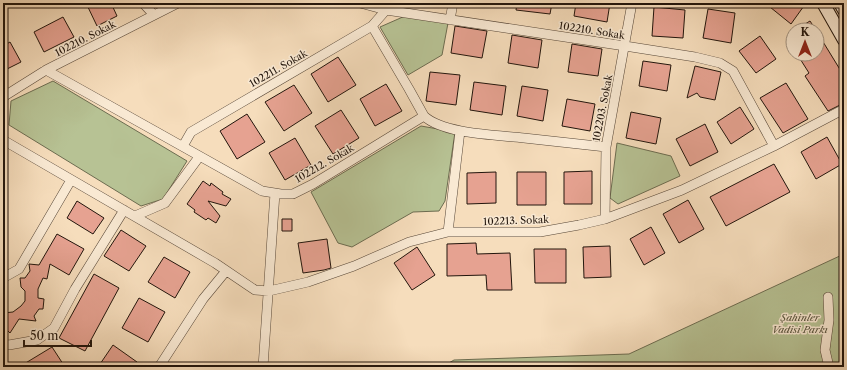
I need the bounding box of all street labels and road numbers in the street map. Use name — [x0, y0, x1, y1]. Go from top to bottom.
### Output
street label: 102210. Sokak — [53, 17, 119, 59]
street label: 102210. Sokak — [558, 19, 627, 42]
street label: 102211. Sokak — [247, 46, 310, 90]
street label: 102203. Sokak — [590, 72, 616, 143]
street label: 102212. Sokak — [292, 141, 357, 186]
street label: 102213. Sokak — [483, 213, 550, 228]

